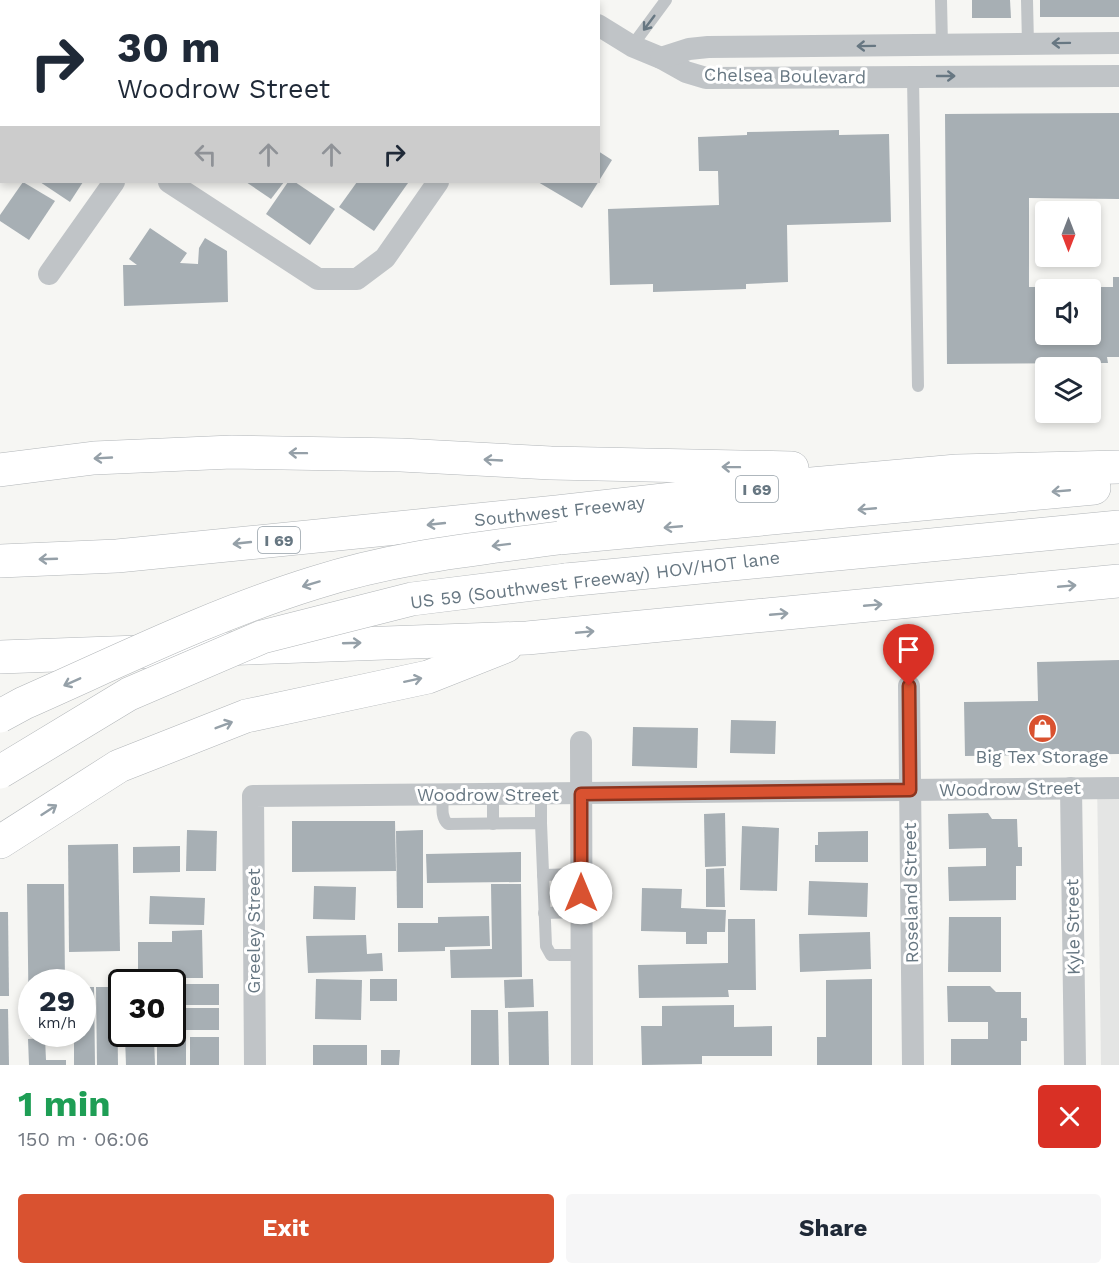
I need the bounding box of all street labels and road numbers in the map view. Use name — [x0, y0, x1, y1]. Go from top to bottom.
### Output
street label: Chelsea Boulevard — [704, 64, 866, 87]
road number: I 69 — [736, 476, 778, 502]
street label: Southwest Freeway — [473, 491, 647, 530]
road number: I 69 — [258, 527, 300, 553]
street label: US 59 (Southwest Freeway) HOV/HOT lane — [409, 546, 781, 613]
street label: Woodrow Street — [939, 777, 1082, 800]
street label: Woodrow Street — [417, 784, 560, 805]
street label: Roseland Street — [899, 822, 922, 964]
street label: Greeley Street — [243, 868, 264, 994]
street label: Kyle Street — [1061, 878, 1084, 975]

